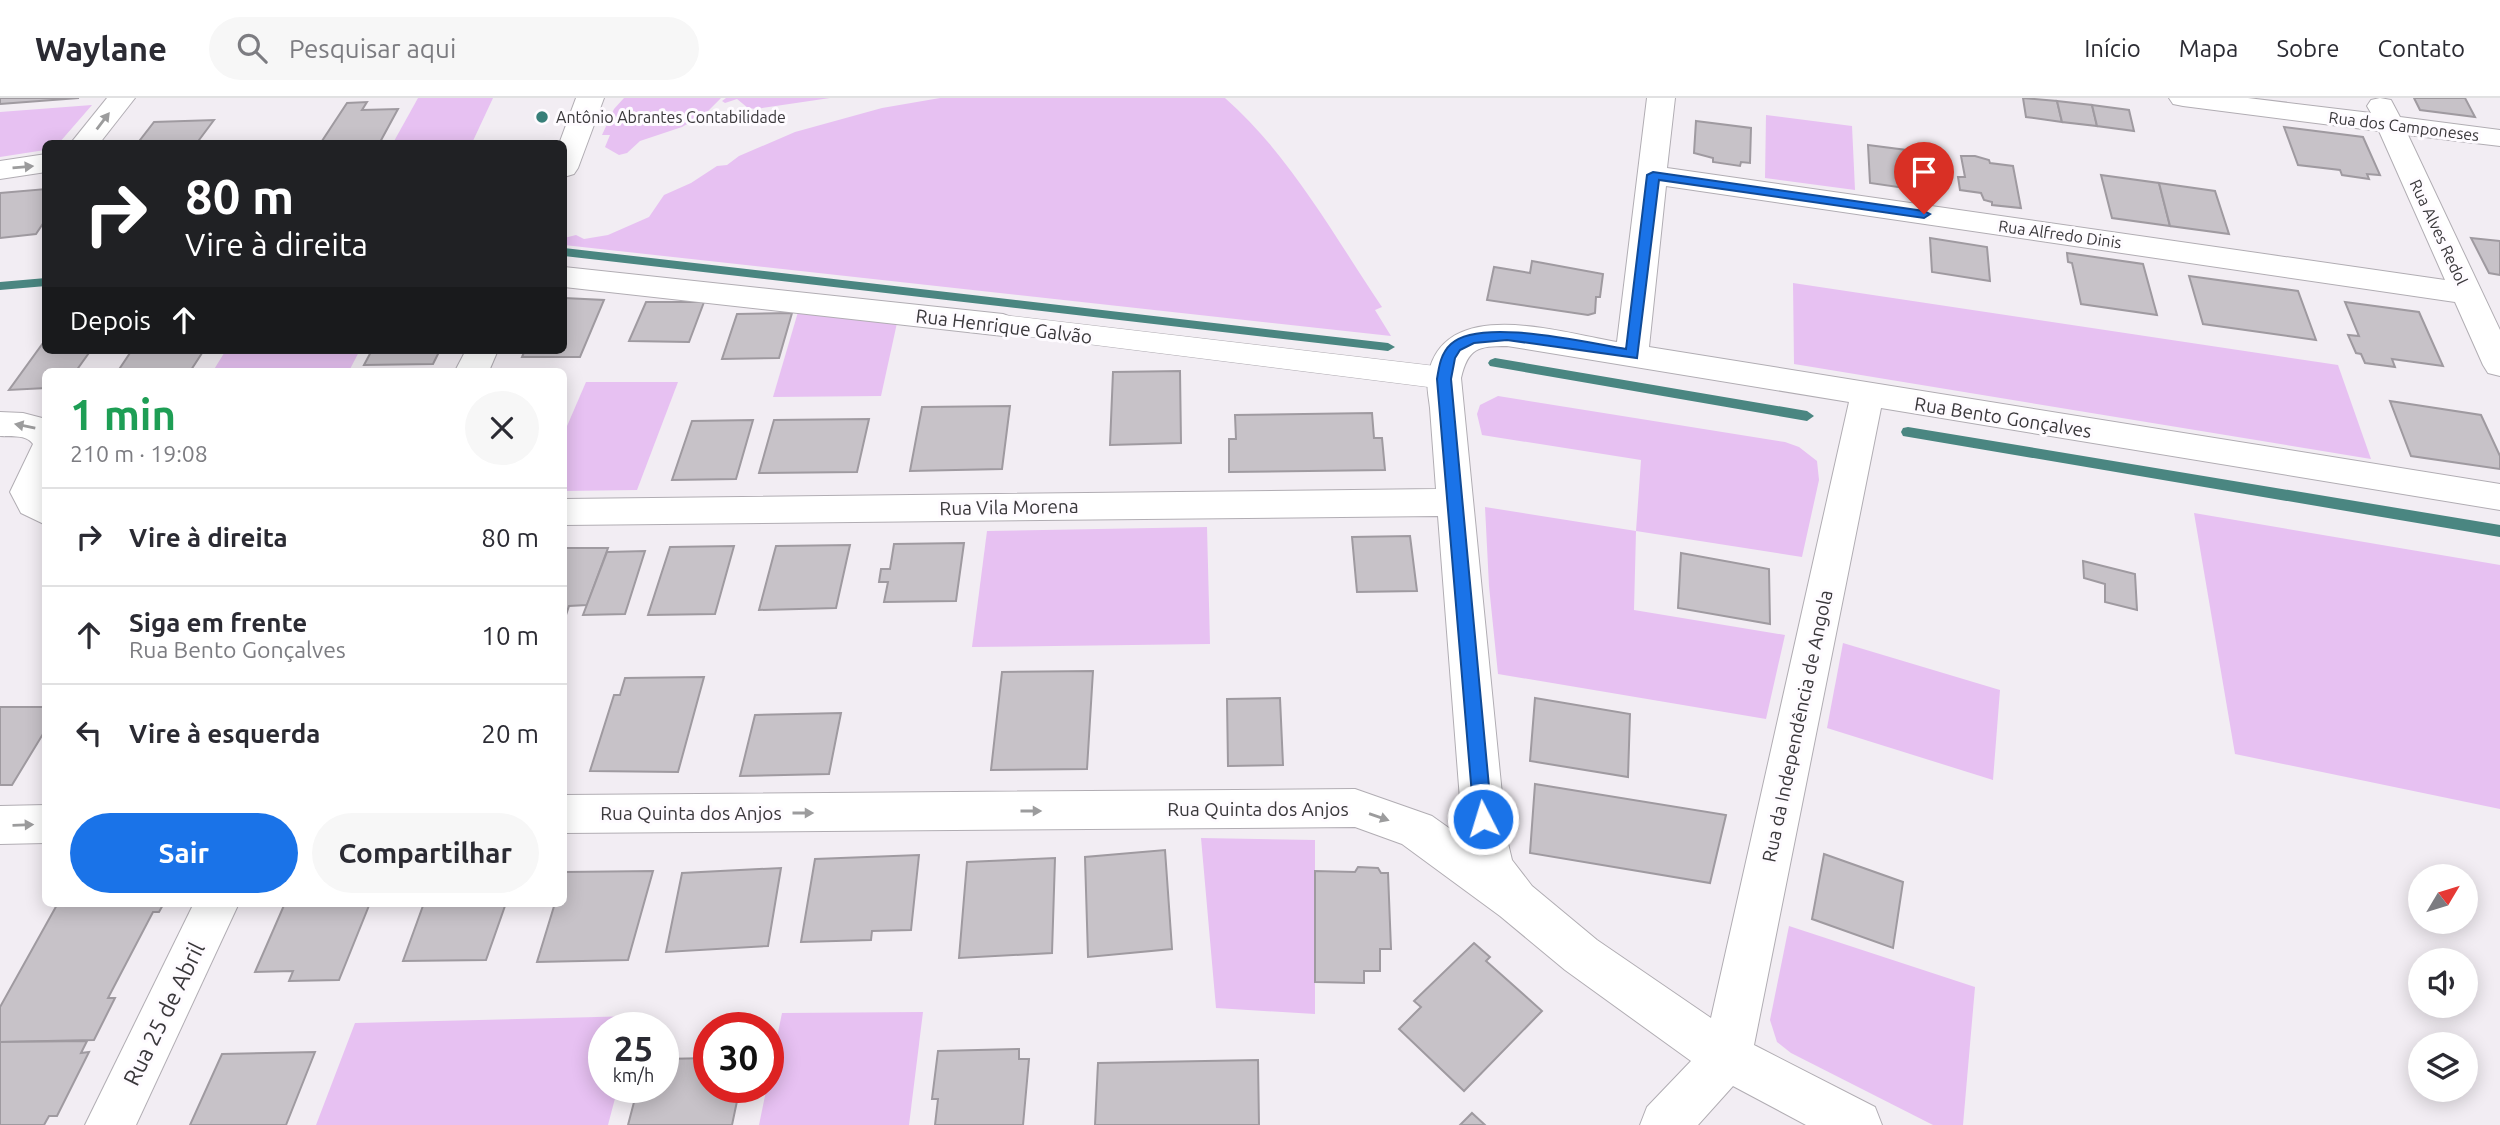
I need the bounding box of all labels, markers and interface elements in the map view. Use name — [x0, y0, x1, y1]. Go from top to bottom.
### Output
search box — [209, 17, 699, 80]
icon: search — [233, 29, 271, 67]
text: Waylane — [35, 30, 167, 67]
text: Pesquisar aqui — [289, 34, 456, 63]
text: Início — [2084, 35, 2141, 62]
text: Mapa — [2179, 35, 2238, 62]
text: Sobre — [2276, 35, 2339, 62]
text: Contato — [2377, 35, 2465, 62]
place label: Antônio Abrantes Contabilidade — [556, 108, 786, 126]
street label: Rua dos Camponeses — [2328, 108, 2480, 144]
marker: Antônio Abrantes Contabilidade — [534, 109, 550, 125]
one-way arrow — [96, 113, 111, 131]
pin — [1894, 142, 1954, 214]
icon: arrive — [1905, 153, 1943, 191]
one-way arrow — [12, 162, 34, 173]
icon: right — [70, 168, 161, 259]
text: 80 m — [185, 168, 294, 223]
street label: Rua Alves Redol — [2407, 176, 2471, 288]
street label: Rua Alfredo Dinis — [1997, 216, 2123, 252]
text: Vire à direita — [185, 226, 368, 262]
icon: ahead — [165, 301, 203, 339]
street label: Rua Henrique Galvão — [915, 304, 1093, 348]
text: Depois — [70, 306, 151, 335]
text: 1 min — [70, 391, 176, 438]
button: close — [465, 391, 539, 465]
street label: Rua Bento Gonçalves — [1913, 392, 2093, 442]
one-way arrow — [14, 421, 36, 432]
text: 210 m · 19:08 — [70, 441, 208, 466]
street label: Rua Vila Morena — [939, 495, 1079, 519]
icon: right — [70, 518, 108, 556]
text: Vire à direita — [129, 523, 288, 552]
text: 80 m — [481, 523, 539, 552]
street label: Rua da Independência de Angola — [1757, 588, 1837, 864]
text: Siga em frente — [129, 608, 307, 637]
icon: ahead — [70, 616, 108, 654]
text: 10 m — [481, 621, 539, 650]
text: Rua Bento Gonçalves — [129, 637, 346, 662]
icon: left — [70, 714, 108, 752]
text: Vire à esquerda — [129, 719, 320, 748]
text: 20 m — [481, 719, 539, 748]
position arrow — [1446, 782, 1520, 856]
street label: Rua Quinta dos Anjos — [1167, 798, 1349, 820]
street label: Rua Quinta dos Anjos — [600, 802, 782, 824]
one-way arrow — [1020, 805, 1042, 817]
one-way arrow — [792, 807, 814, 818]
one-way arrow — [1369, 811, 1390, 822]
button: Sair — [70, 813, 298, 893]
button: Compartilhar — [312, 813, 539, 893]
one-way arrow — [12, 819, 34, 830]
north arrow — [2408, 864, 2478, 934]
map controls — [2408, 864, 2478, 1102]
street label: Rua 25 de Abril — [118, 938, 209, 1089]
button: sound — [2408, 948, 2478, 1018]
speed limit sign: 30 — [693, 1012, 784, 1103]
text: 25 — [614, 1028, 653, 1068]
button: layers — [2408, 1032, 2478, 1102]
text: km/h — [613, 1065, 654, 1085]

